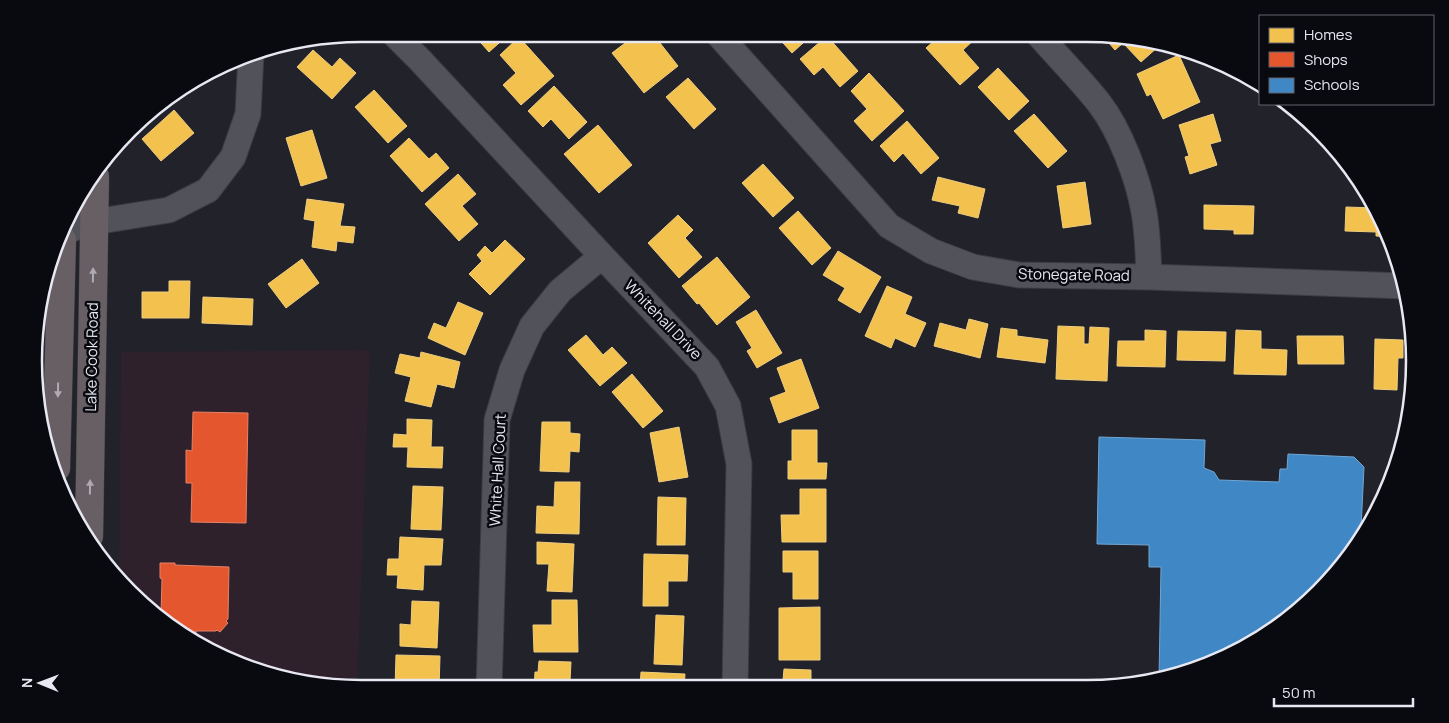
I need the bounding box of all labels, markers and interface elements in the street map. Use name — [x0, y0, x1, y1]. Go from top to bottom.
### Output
legend — [1259, 15, 1434, 105]
text: Homes — [1304, 24, 1353, 45]
text: Shops — [1304, 49, 1348, 70]
text: Schools — [1304, 74, 1360, 95]
street label: Stonegate Road — [1018, 263, 1130, 286]
one-way arrow — [90, 267, 98, 283]
street label: Whitehall Drive — [620, 275, 707, 364]
street label: Lake Cook Road — [80, 302, 103, 412]
one-way arrow — [54, 382, 62, 398]
street label: White Hall Court — [484, 413, 511, 527]
one-way arrow — [86, 479, 94, 495]
north arrow — [15, 658, 65, 708]
scale bar — [1274, 676, 1413, 708]
text: N — [17, 678, 36, 688]
text: 50 m — [1282, 682, 1316, 703]

